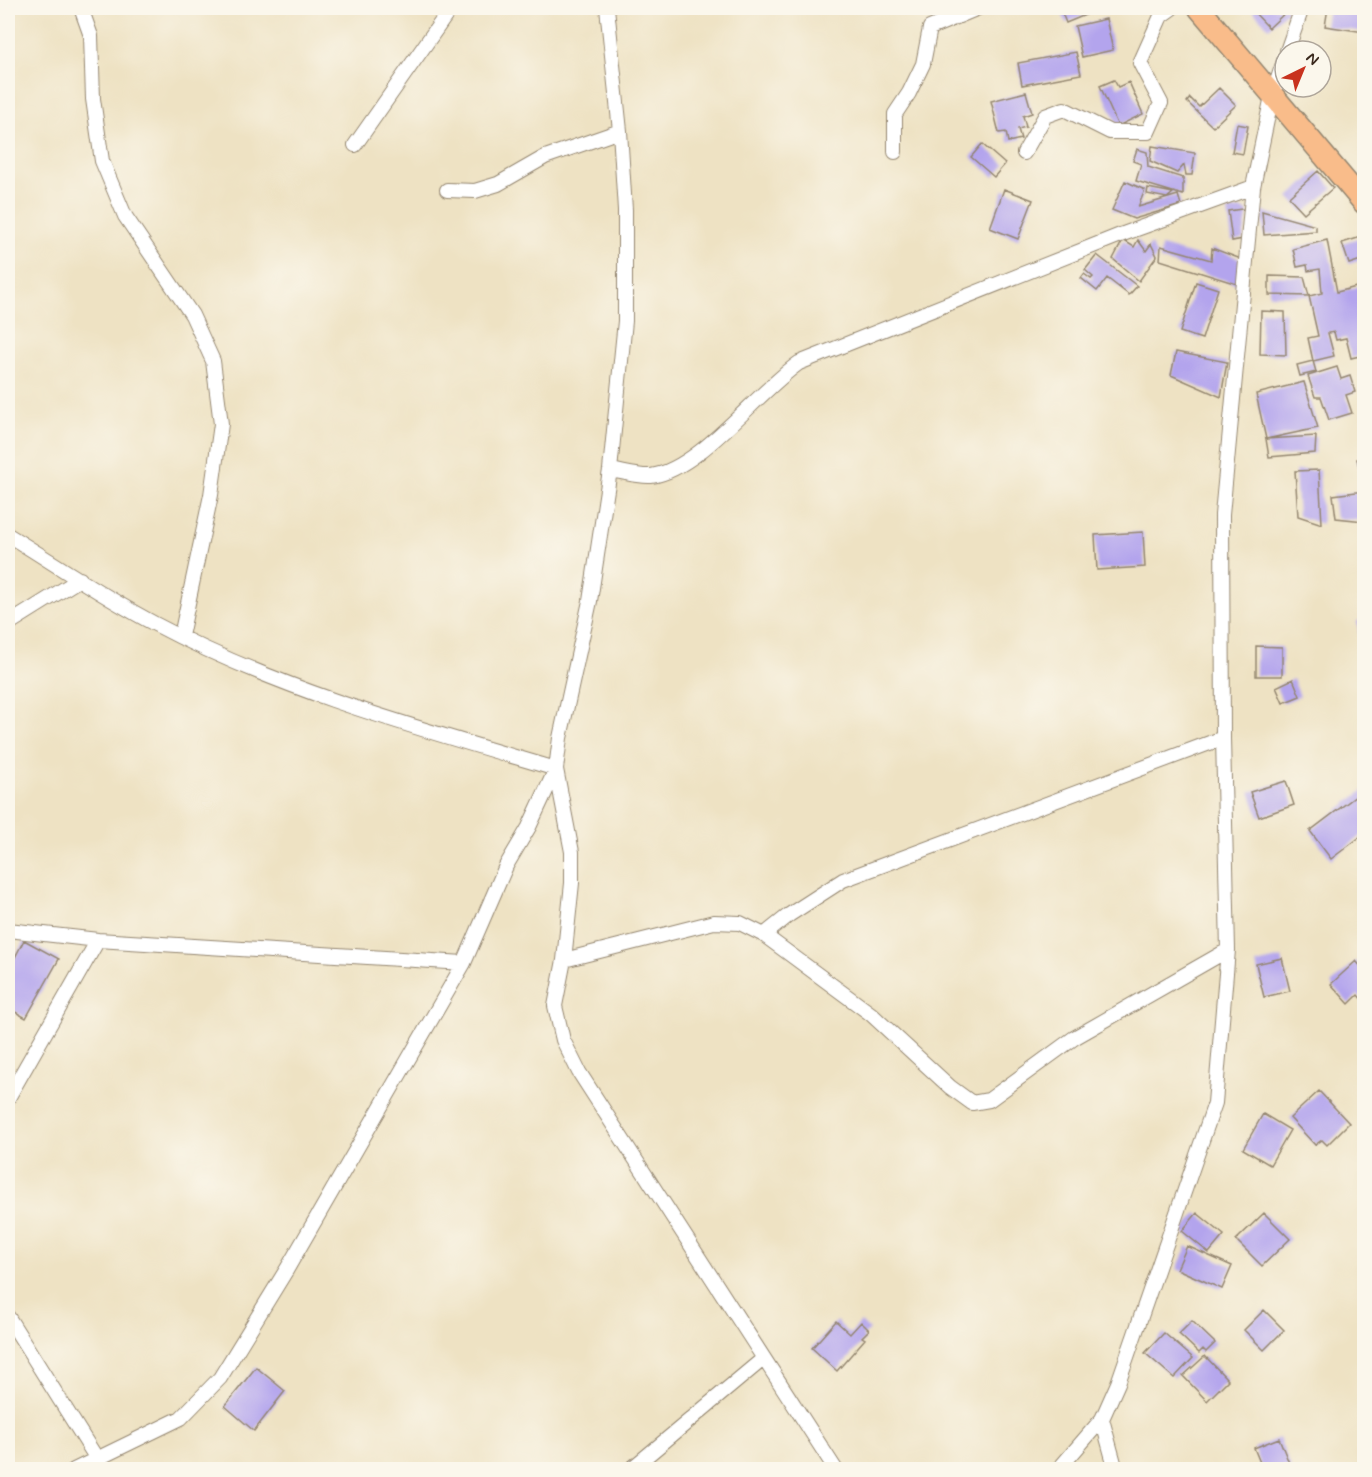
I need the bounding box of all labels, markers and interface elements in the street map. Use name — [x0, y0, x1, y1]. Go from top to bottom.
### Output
north arrow — [1273, 39, 1333, 99]
text: N — [1301, 48, 1323, 70]

